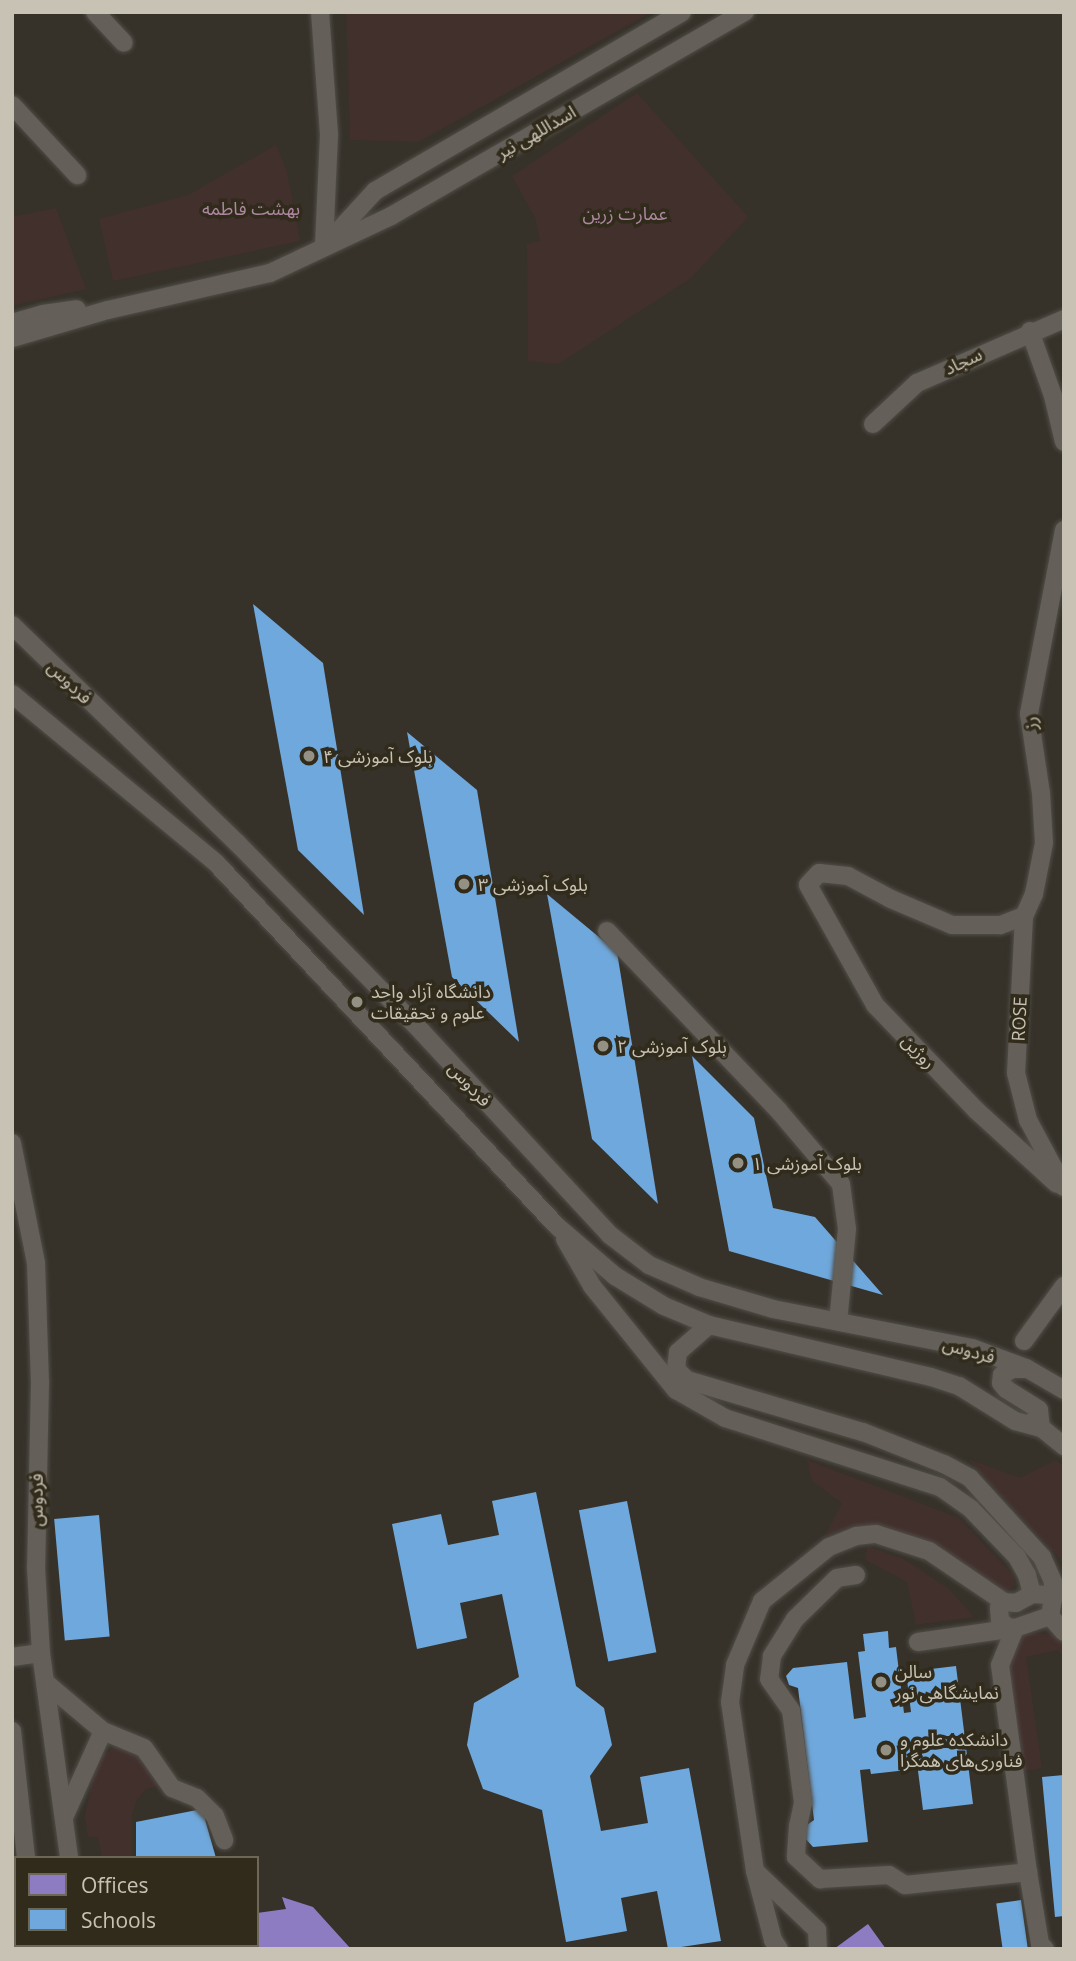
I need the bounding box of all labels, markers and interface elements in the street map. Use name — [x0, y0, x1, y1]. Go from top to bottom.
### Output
street label: اسداللهی نیر — [492, 101, 580, 163]
park label: بهشت فاطمه — [202, 197, 300, 219]
park label: عمارت زرین — [582, 202, 668, 224]
street label: سجاد — [941, 343, 985, 379]
street label: فردوس — [43, 656, 97, 708]
street label: رز — [1019, 716, 1041, 730]
place label: بلوک آموزشی ۴ — [323, 745, 433, 767]
marker: بلوک آموزشی ۴ — [301, 748, 317, 764]
place label: بلوک آموزشی ۳ — [478, 873, 588, 895]
marker: بلوک آموزشی ۳ — [456, 876, 472, 892]
place label: دانشگاه آزاد واحد علوم و تحقیقات — [371, 981, 491, 1024]
marker: دانشگاه آزاد واحد علوم و تحقیقات — [349, 994, 365, 1010]
street label: ROSE — [1007, 996, 1031, 1042]
street label: روژین — [898, 1029, 940, 1073]
place label: بلوک آموزشی ۲ — [617, 1035, 727, 1057]
marker: بلوک آموزشی ۲ — [595, 1038, 611, 1054]
street label: فردوس — [444, 1057, 496, 1111]
place label: بلوک آموزشی ۱ — [752, 1152, 862, 1174]
marker: بلوک آموزشی ۱ — [730, 1155, 746, 1171]
street label: فردوس — [941, 1332, 997, 1368]
street label: فردوس — [25, 1473, 47, 1527]
place label: سالن نمایشگاهی نور — [895, 1661, 999, 1704]
marker: سالن نمایشگاهی نور — [873, 1674, 889, 1690]
place label: دانشکده علوم و فناوری‌های همگرا — [900, 1729, 1023, 1772]
marker: دانشکده علوم و فناوری‌های همگرا — [878, 1742, 894, 1758]
legend — [14, 1856, 259, 1947]
text: Offices — [81, 1871, 149, 1899]
text: Schools — [81, 1906, 156, 1934]

